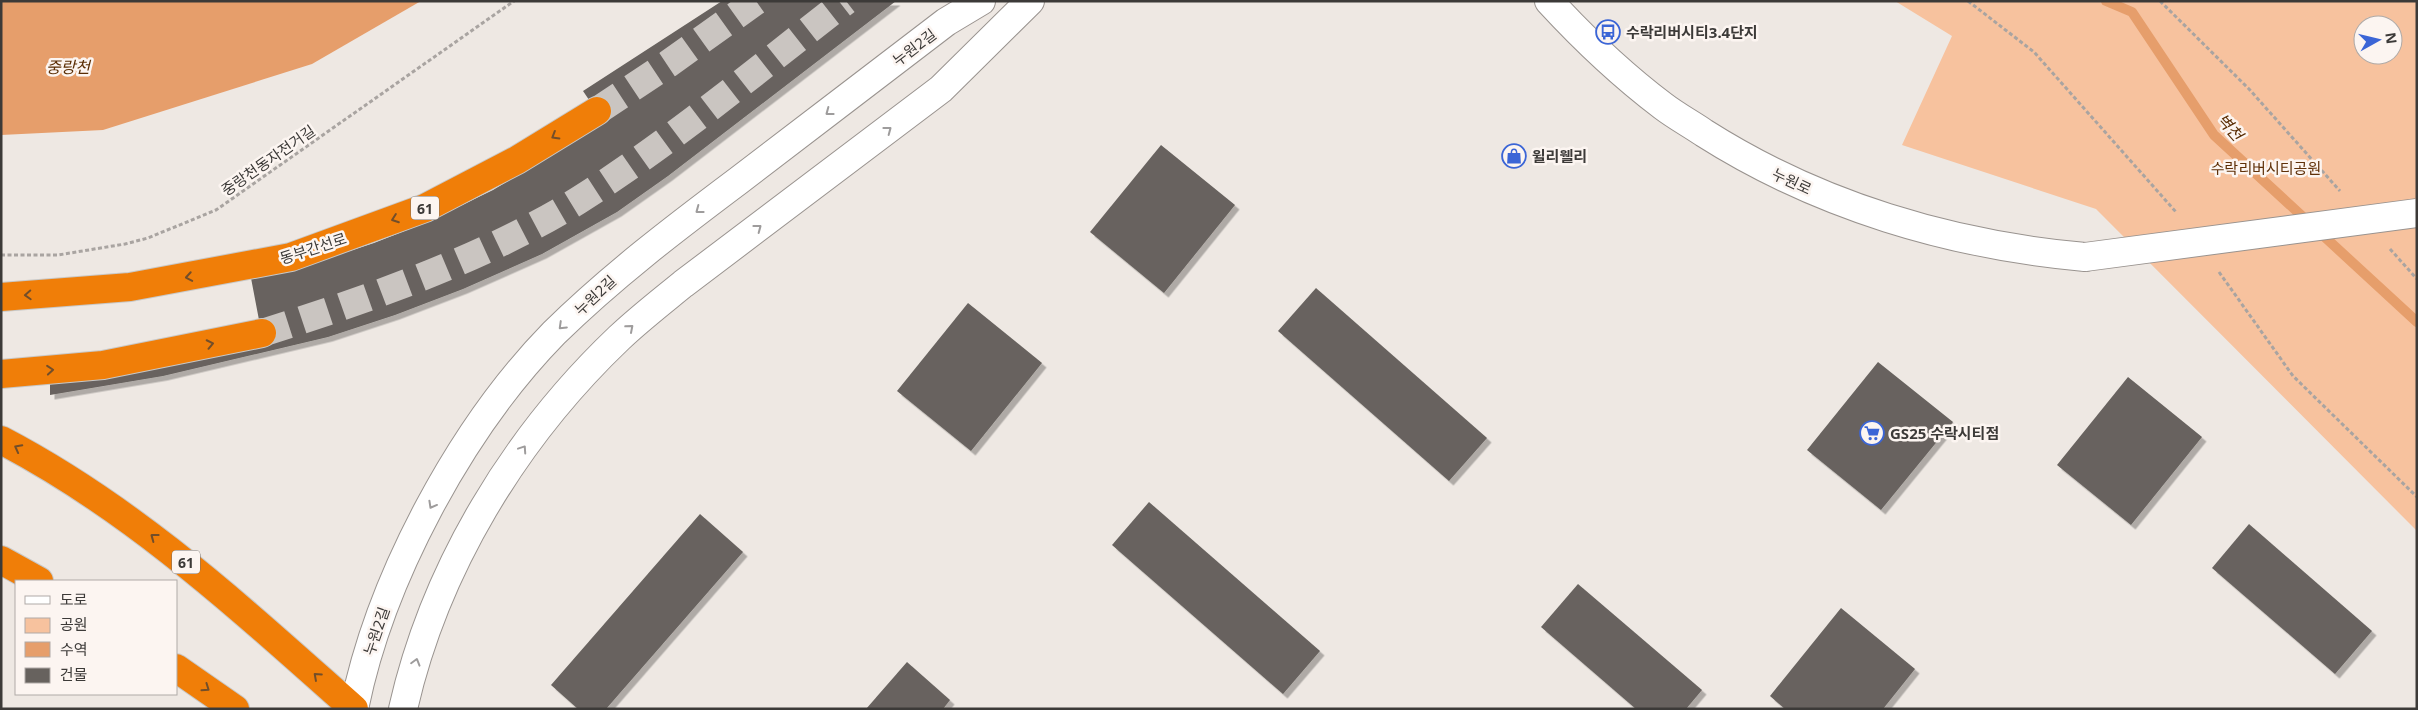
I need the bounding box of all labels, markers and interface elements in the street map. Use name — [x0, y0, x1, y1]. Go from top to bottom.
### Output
north arrow — [2353, 15, 2403, 65]
bus stop icon: 수락리버시티3.4단지 — [1595, 19, 1621, 45]
place label: 수락리버시티3.4단지 — [1626, 22, 1758, 42]
street label: 누원2길 — [888, 24, 940, 70]
text: N — [2381, 31, 2402, 45]
water label: 중랑천 — [46, 56, 92, 78]
one-way arrow — [825, 106, 835, 115]
water label: 벽천 — [2212, 109, 2250, 147]
street label: 중랑천동자전거길 — [217, 120, 319, 200]
one-way arrow — [882, 127, 891, 135]
one-way arrow — [551, 130, 560, 140]
shop icon: 윌리웰리 — [1501, 143, 1527, 169]
place label: 윌리웰리 — [1532, 146, 1587, 166]
park label: 수락리버시티공원 — [2211, 158, 2321, 178]
street label: 누원로 — [1769, 163, 1815, 199]
road number: 61 — [411, 197, 439, 220]
one-way arrow — [695, 204, 705, 213]
one-way arrow — [391, 213, 400, 223]
one-way arrow — [752, 225, 761, 233]
street label: 동부간선로 — [277, 228, 349, 268]
street label: 누원2길 — [570, 271, 620, 319]
one-way arrow — [185, 272, 194, 282]
one-way arrow — [24, 290, 32, 301]
one-way arrow — [559, 320, 568, 329]
one-way arrow — [625, 325, 634, 334]
one-way arrow — [206, 339, 215, 350]
one-way arrow — [46, 365, 54, 376]
supermarket icon: GS25 수락시티점 — [1859, 420, 1885, 446]
place label: GS25 수락시티점 — [1890, 423, 1999, 443]
one-way arrow — [14, 444, 23, 454]
one-way arrow — [517, 446, 526, 455]
one-way arrow — [428, 499, 438, 508]
one-way arrow — [150, 534, 160, 543]
road number: 61 — [172, 550, 200, 574]
legend — [15, 580, 178, 695]
text: 도로 — [60, 589, 88, 609]
street label: 누원2길 — [358, 604, 394, 658]
text: 공원 — [60, 614, 88, 634]
text: 수역 — [60, 639, 88, 659]
one-way arrow — [410, 657, 421, 666]
text: 건물 — [60, 664, 88, 684]
one-way arrow — [314, 673, 323, 682]
one-way arrow — [200, 682, 210, 691]

